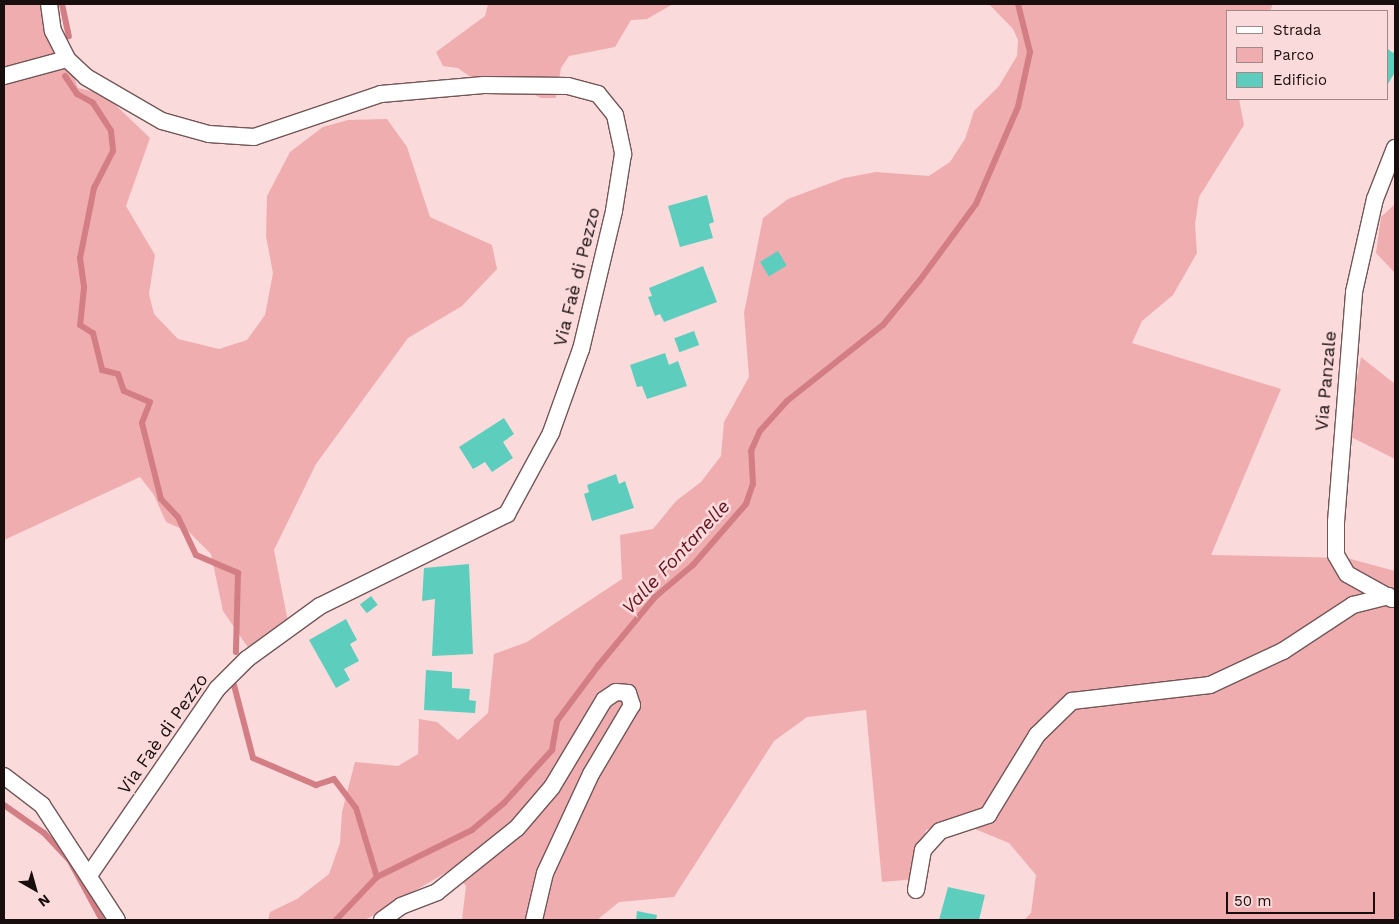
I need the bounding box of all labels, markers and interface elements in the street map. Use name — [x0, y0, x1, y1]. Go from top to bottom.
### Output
legend — [1226, 10, 1389, 100]
text: Strada — [1273, 21, 1321, 39]
text: Parco — [1273, 46, 1314, 64]
text: Edificio — [1273, 71, 1327, 89]
street label: Via Faè di Pezzo — [549, 205, 605, 349]
street label: Via Panzale — [1311, 330, 1341, 432]
water label: Valle Fontanelle — [617, 495, 735, 619]
street label: Via Faè di Pezzo — [113, 669, 213, 799]
north arrow — [10, 864, 60, 914]
scale bar — [1229, 882, 1378, 914]
text: N — [35, 891, 53, 910]
text: 50 m — [1234, 892, 1271, 910]

